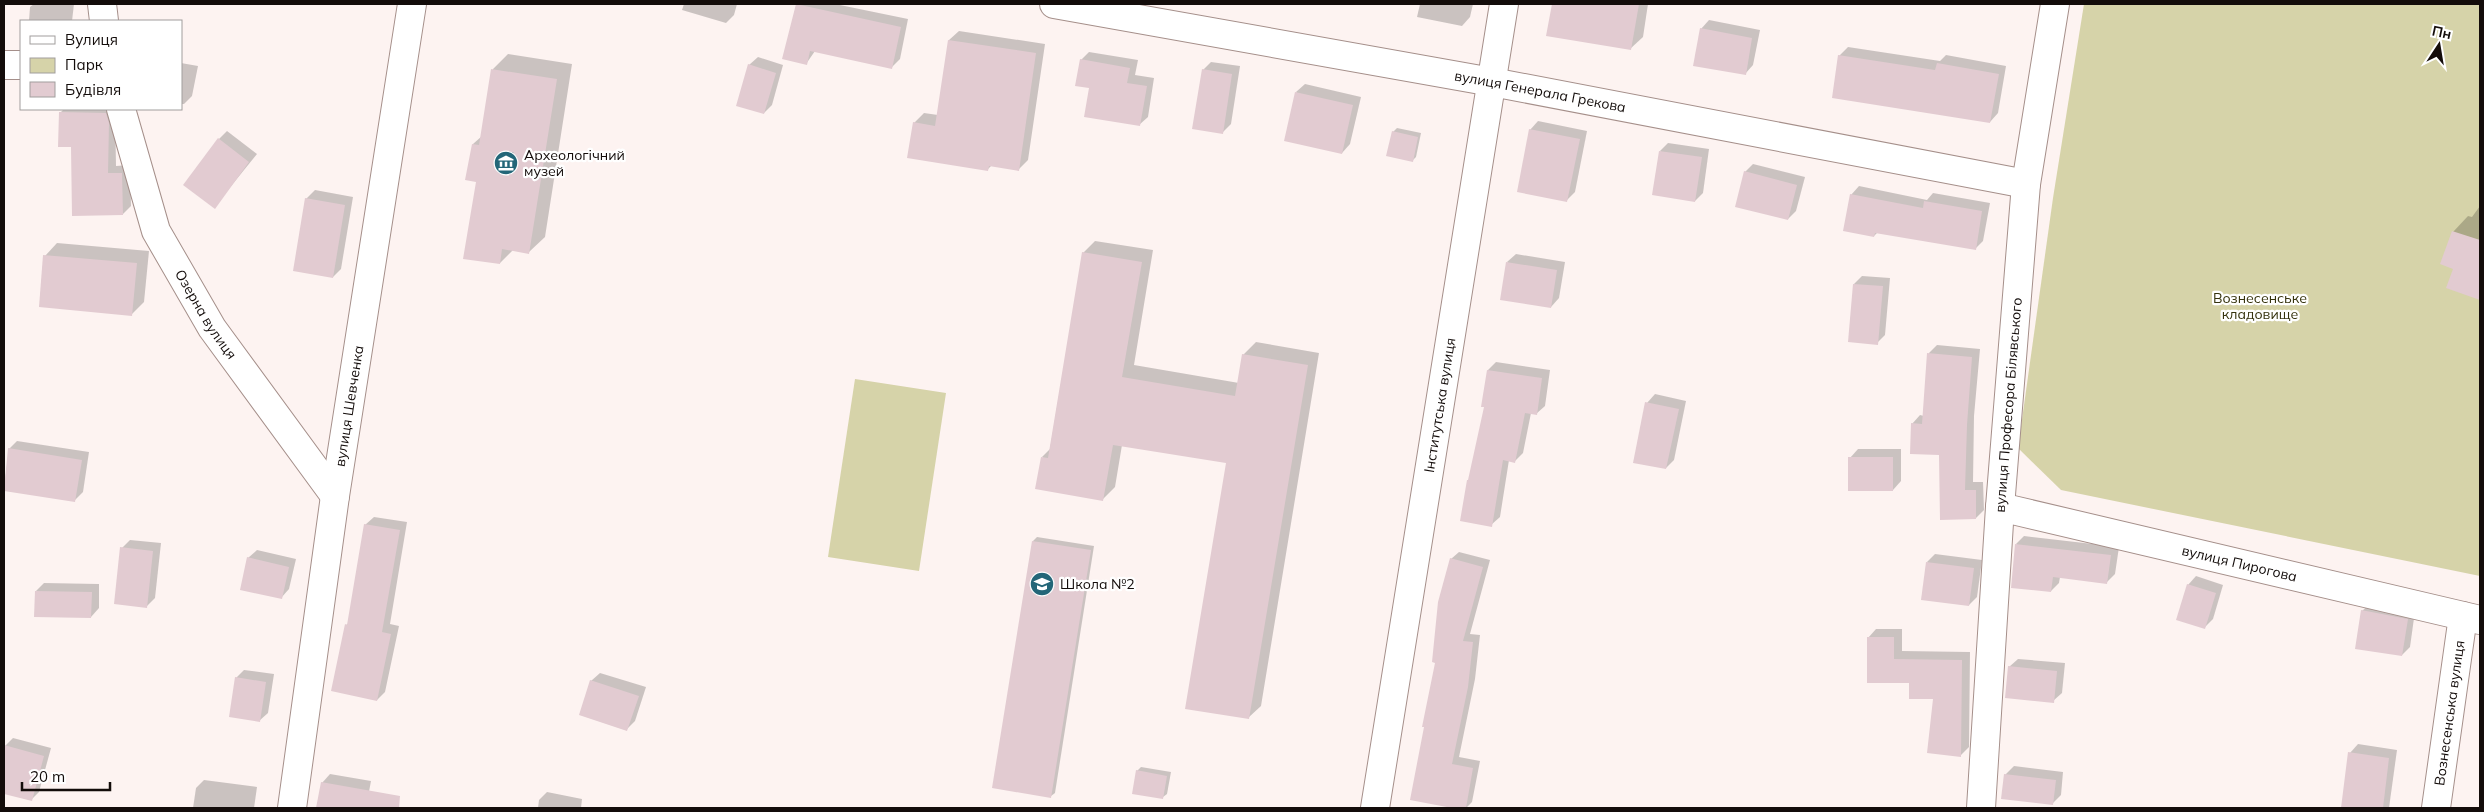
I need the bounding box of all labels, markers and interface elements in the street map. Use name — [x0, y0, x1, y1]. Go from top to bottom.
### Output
legend — [20, 20, 182, 110]
north arrow — [2414, 20, 2464, 70]
text: Пн — [2430, 21, 2453, 43]
text: Вулиця — [65, 30, 118, 49]
text: Парк — [65, 55, 104, 74]
street label: вулиця Генерала Грекова — [1453, 66, 1627, 116]
text: Будівля — [65, 80, 121, 99]
place label: Археологічний музей — [524, 146, 625, 180]
museum icon: Археологічний музей — [493, 150, 519, 176]
street label: Озерна вулиця — [171, 266, 241, 363]
park label: Вознесенське кладовище — [2213, 289, 2307, 323]
street label: вулиця Професора Білявського — [1991, 297, 2026, 513]
street label: Інститутська вулиця — [1420, 336, 1459, 474]
street label: вулиця Шевченка — [331, 344, 367, 468]
street label: вулиця Пирогова — [2180, 541, 2299, 586]
school or university icon: Школа №2 — [1029, 571, 1055, 597]
place label: Школа №2 — [1060, 575, 1135, 593]
street label: Вознесенська вулиця — [2430, 639, 2468, 787]
scale bar — [22, 760, 110, 792]
text: 20 m — [30, 767, 65, 786]

